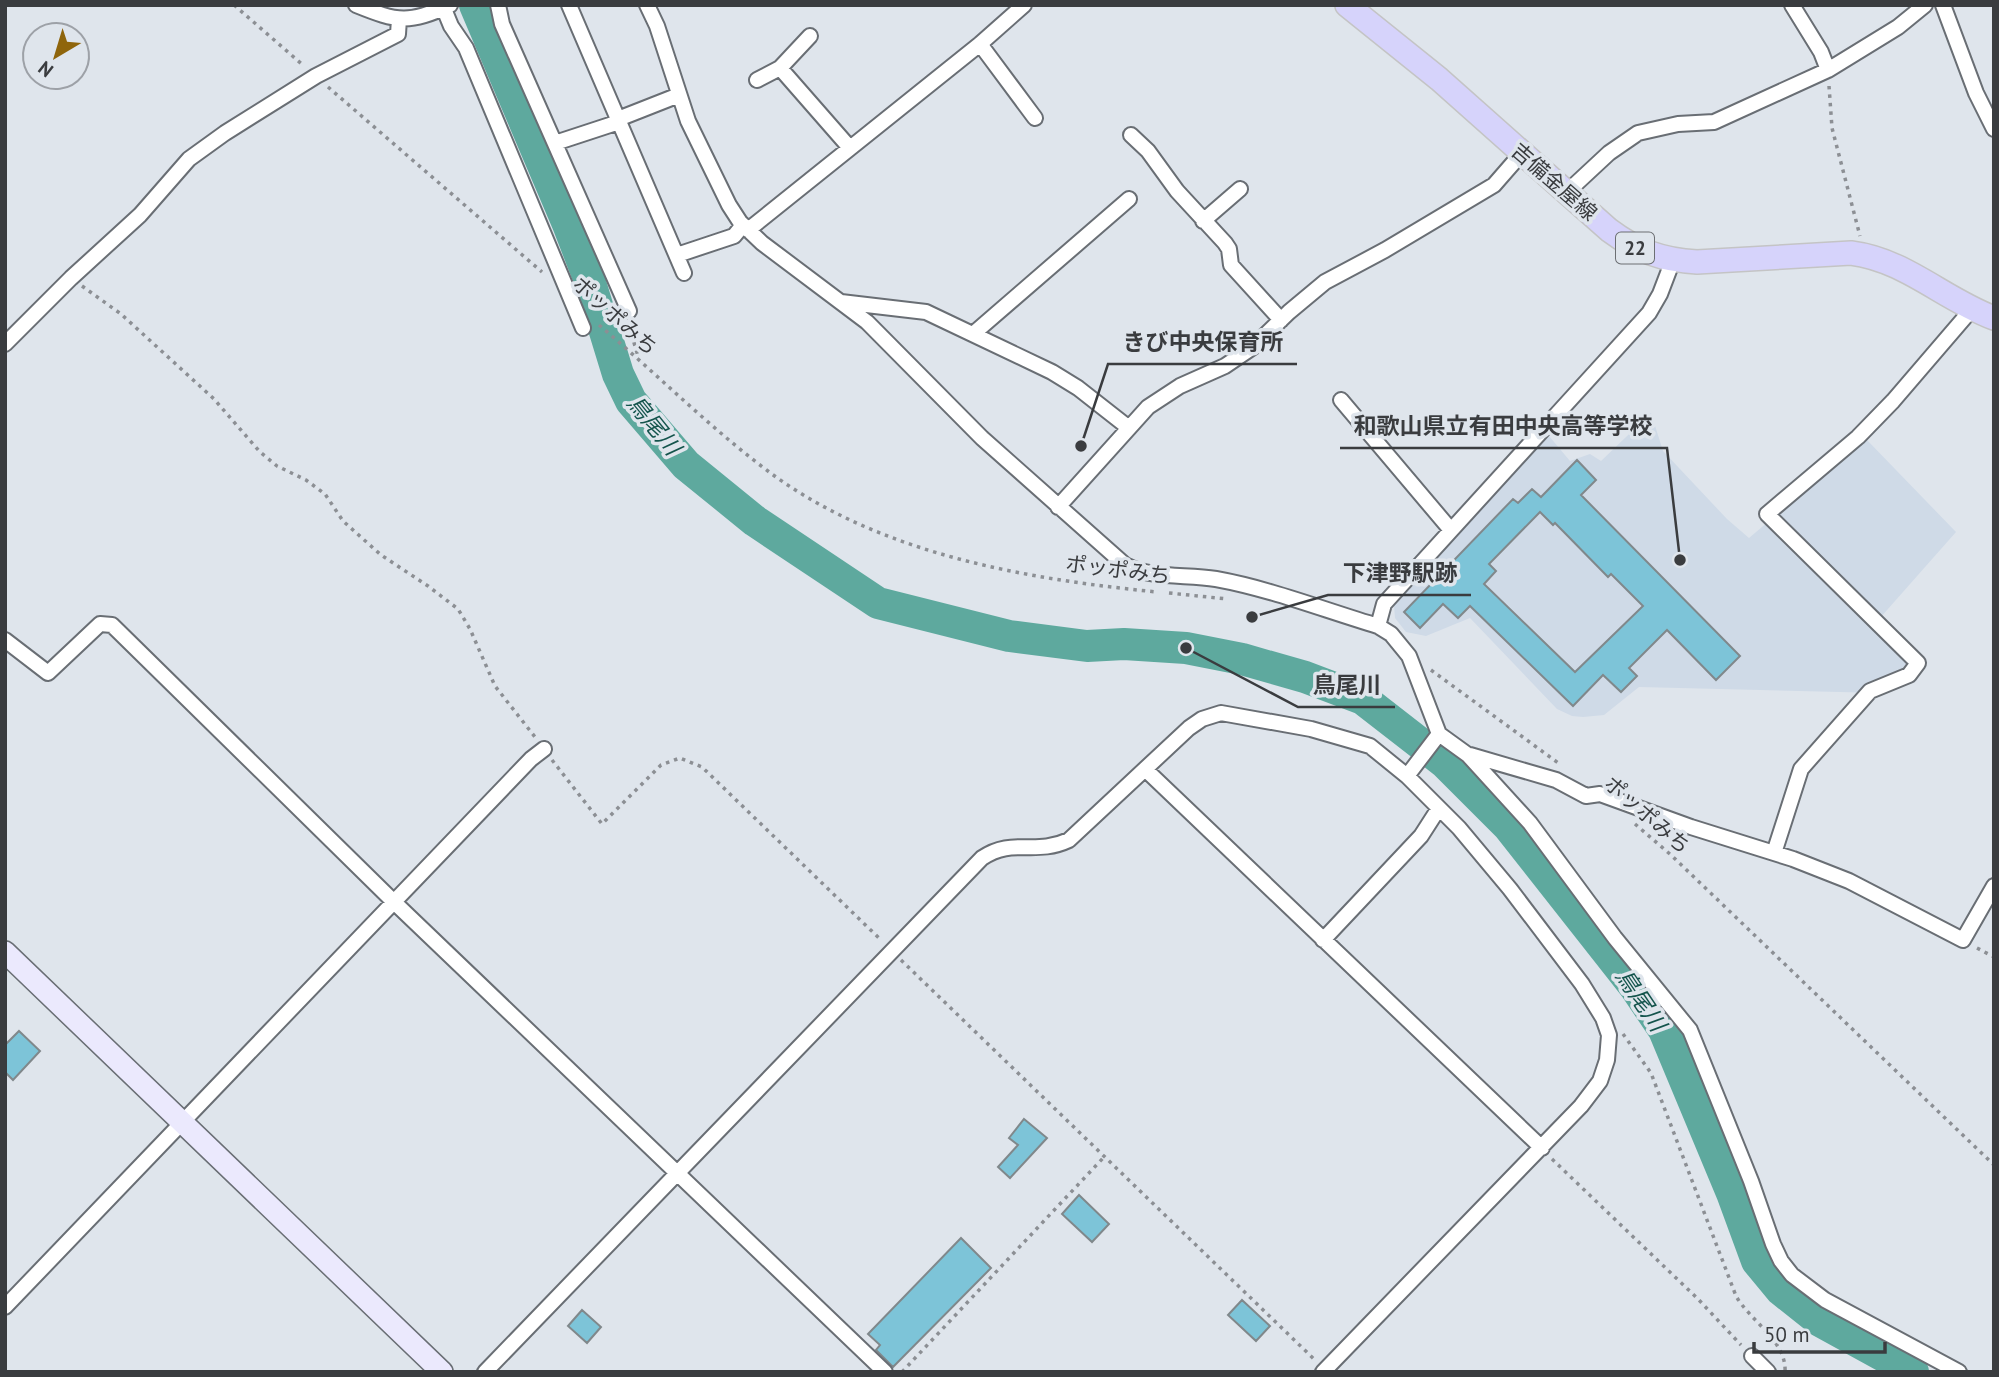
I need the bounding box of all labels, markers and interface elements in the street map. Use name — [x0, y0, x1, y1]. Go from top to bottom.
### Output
north arrow — [21, 21, 91, 91]
text: N — [33, 56, 58, 83]
street label: 吉備金屋線 — [1506, 137, 1603, 226]
road number: 22 — [1616, 232, 1654, 264]
street label: ポッポみち — [567, 270, 663, 361]
callout: きび中央保育所 — [1108, 320, 1297, 364]
text: きび中央保育所 — [1123, 327, 1284, 356]
water label: 鳥尾川 — [621, 389, 689, 463]
callout: 和歌山県立有田中央高等学校 — [1340, 404, 1667, 448]
text: 和歌山県立有田中央高等学校 — [1354, 411, 1653, 440]
street label: ポッポみち — [1064, 550, 1172, 589]
callout: 下津野駅跡 — [1328, 551, 1471, 595]
text: 下津野駅跡 — [1343, 558, 1458, 587]
callout: 鳥尾川 — [1298, 663, 1395, 707]
text: 鳥尾川 — [1313, 670, 1382, 699]
street label: ポッポみち — [1599, 770, 1696, 859]
water label: 鳥尾川 — [1610, 963, 1674, 1039]
scale bar — [1754, 1310, 1885, 1354]
text: 50 m — [1764, 1321, 1810, 1348]

